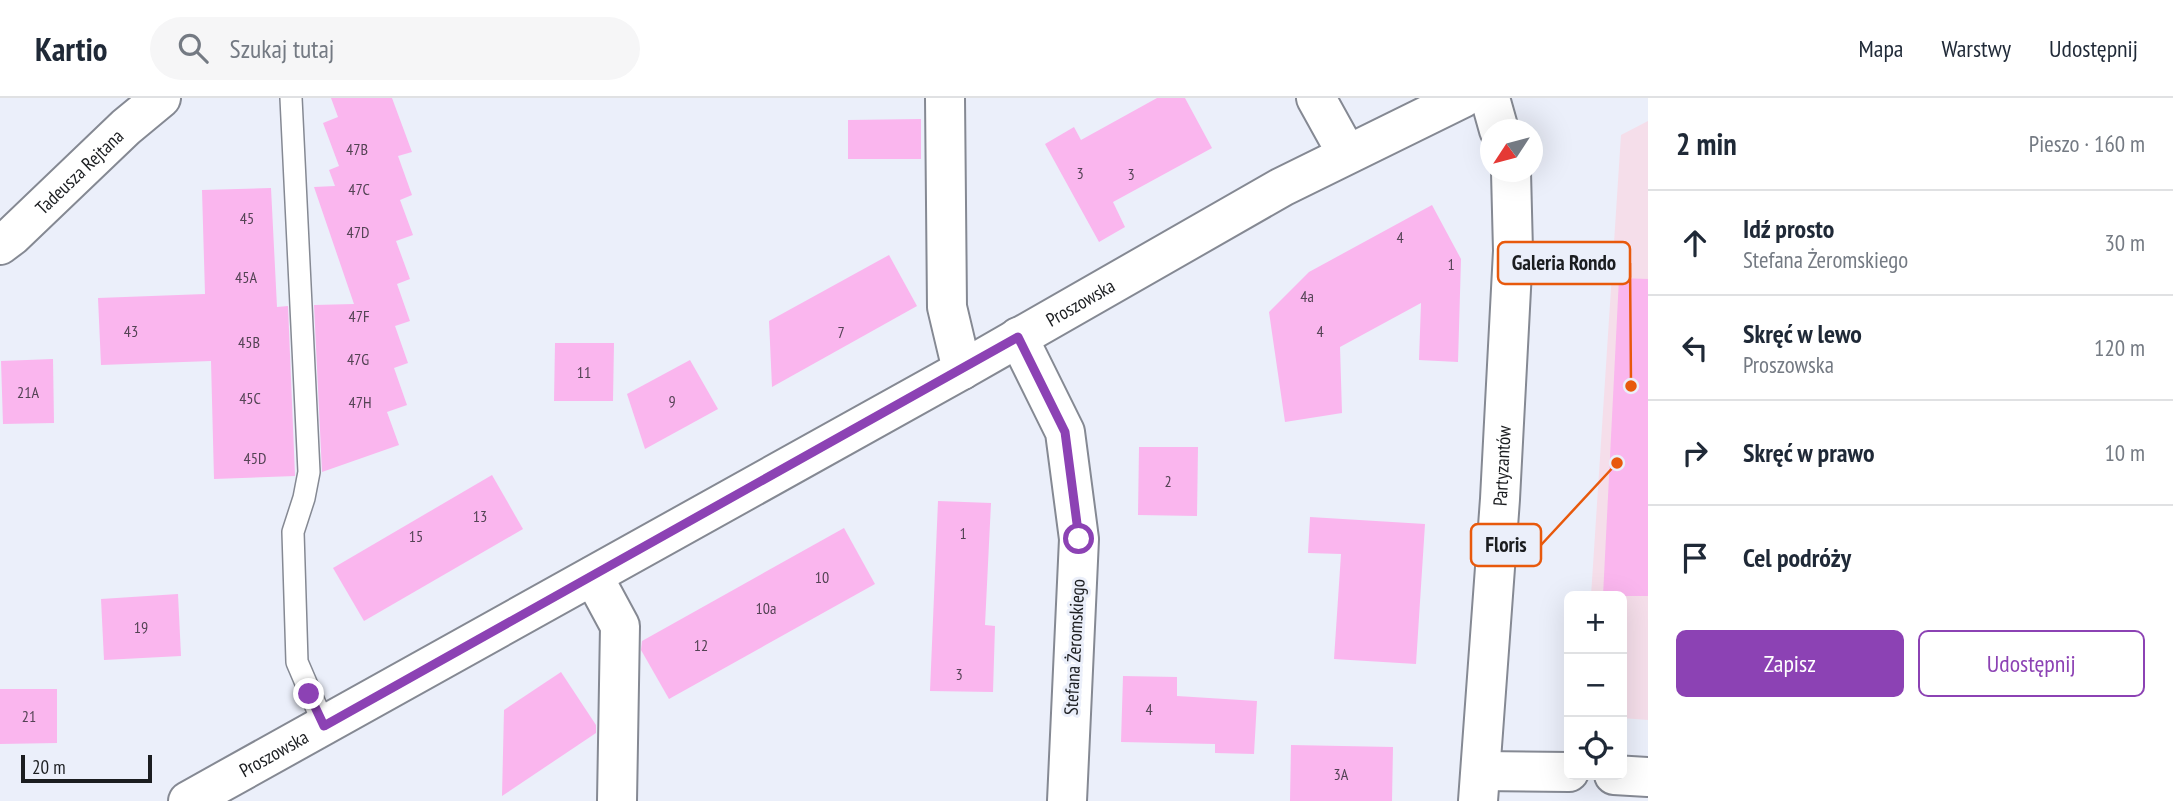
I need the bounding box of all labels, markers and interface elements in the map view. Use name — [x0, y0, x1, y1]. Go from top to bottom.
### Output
search box — [150, 17, 640, 80]
text: Kartio — [35, 27, 108, 70]
icon: search — [174, 29, 212, 67]
text: Szukaj tutaj — [230, 32, 334, 65]
text: Mapa — [1859, 33, 1903, 64]
text: Warstwy — [1941, 33, 2011, 64]
text: Udostępnij — [2049, 33, 2138, 64]
north arrow — [1480, 119, 1543, 182]
street label: Tadeusza Rejtana — [30, 124, 128, 219]
text: 2 min — [1676, 124, 1737, 163]
text: Pieszo · 160 m — [2029, 129, 2145, 158]
house number: 47B — [346, 139, 368, 159]
house number: 3 — [1076, 163, 1084, 183]
house number: 3 — [1127, 164, 1135, 184]
house number: 47C — [348, 179, 370, 199]
house number: 45 — [240, 208, 254, 228]
text: Idź prosto — [1743, 212, 1834, 245]
house number: 47D — [347, 222, 369, 242]
icon: ahead — [1676, 224, 1714, 262]
house number: 4 — [1396, 227, 1404, 247]
text: 30 m — [2104, 228, 2145, 257]
callout: Galeria Rondo — [1498, 242, 1630, 284]
text: Stefana Żeromskiego — [1743, 245, 1908, 274]
text: Galeria Rondo — [1512, 249, 1616, 276]
house number: 1 — [1447, 254, 1455, 274]
house number: 45A — [235, 267, 257, 287]
street label: Proszowska — [1042, 273, 1119, 332]
house number: 4a — [1300, 286, 1314, 306]
house number: 47F — [348, 306, 370, 326]
text: Skręć w lewo — [1743, 317, 1862, 350]
house number: 43 — [124, 321, 138, 341]
house number: 4 — [1316, 321, 1324, 341]
house number: 7 — [837, 322, 845, 342]
icon: left — [1676, 329, 1714, 367]
house number: 45B — [238, 332, 260, 352]
text: 120 m — [2094, 333, 2145, 362]
house number: 47G — [347, 349, 369, 369]
text: Proszowska — [1743, 350, 1834, 379]
house number: 11 — [577, 362, 591, 382]
house number: 21A — [17, 382, 39, 402]
house number: 45C — [239, 388, 261, 408]
house number: 9 — [668, 391, 676, 411]
house number: 47H — [349, 392, 371, 412]
street label: Partyzantów — [1488, 424, 1516, 507]
icon: right — [1676, 434, 1714, 472]
text: Skręć w prawo — [1743, 436, 1874, 469]
text: 10 m — [2104, 438, 2145, 467]
house number: 45D — [244, 448, 266, 468]
house number: 2 — [1164, 471, 1172, 491]
house number: 13 — [473, 506, 487, 526]
house number: 1 — [959, 523, 967, 543]
route start — [1063, 523, 1094, 554]
callout: Floris — [1471, 524, 1541, 566]
house number: 15 — [409, 526, 423, 546]
text: Floris — [1485, 531, 1527, 558]
icon: arrive — [1676, 539, 1714, 577]
text: Cel podróży — [1743, 541, 1851, 574]
house number: 10 — [815, 567, 829, 587]
street label: Stefana Żeromskiego — [1058, 578, 1090, 716]
map controls — [1564, 591, 1627, 780]
button: + — [1564, 591, 1627, 654]
house number: 10a — [756, 598, 776, 618]
house number: 19 — [134, 617, 148, 637]
button: Zapisz — [1676, 630, 1904, 697]
button: Udostępnij — [1918, 630, 2145, 697]
house number: 12 — [694, 635, 708, 655]
button: − — [1564, 654, 1627, 717]
house number: 3 — [955, 664, 963, 684]
route end — [293, 678, 324, 709]
house number: 4 — [1145, 699, 1153, 719]
house number: 21 — [22, 706, 36, 726]
button: locate — [1564, 717, 1627, 780]
street label: Proszowska — [235, 725, 312, 782]
scale bar — [21, 752, 152, 784]
text: 20 m — [32, 755, 66, 779]
house number: 3A — [1334, 764, 1349, 784]

